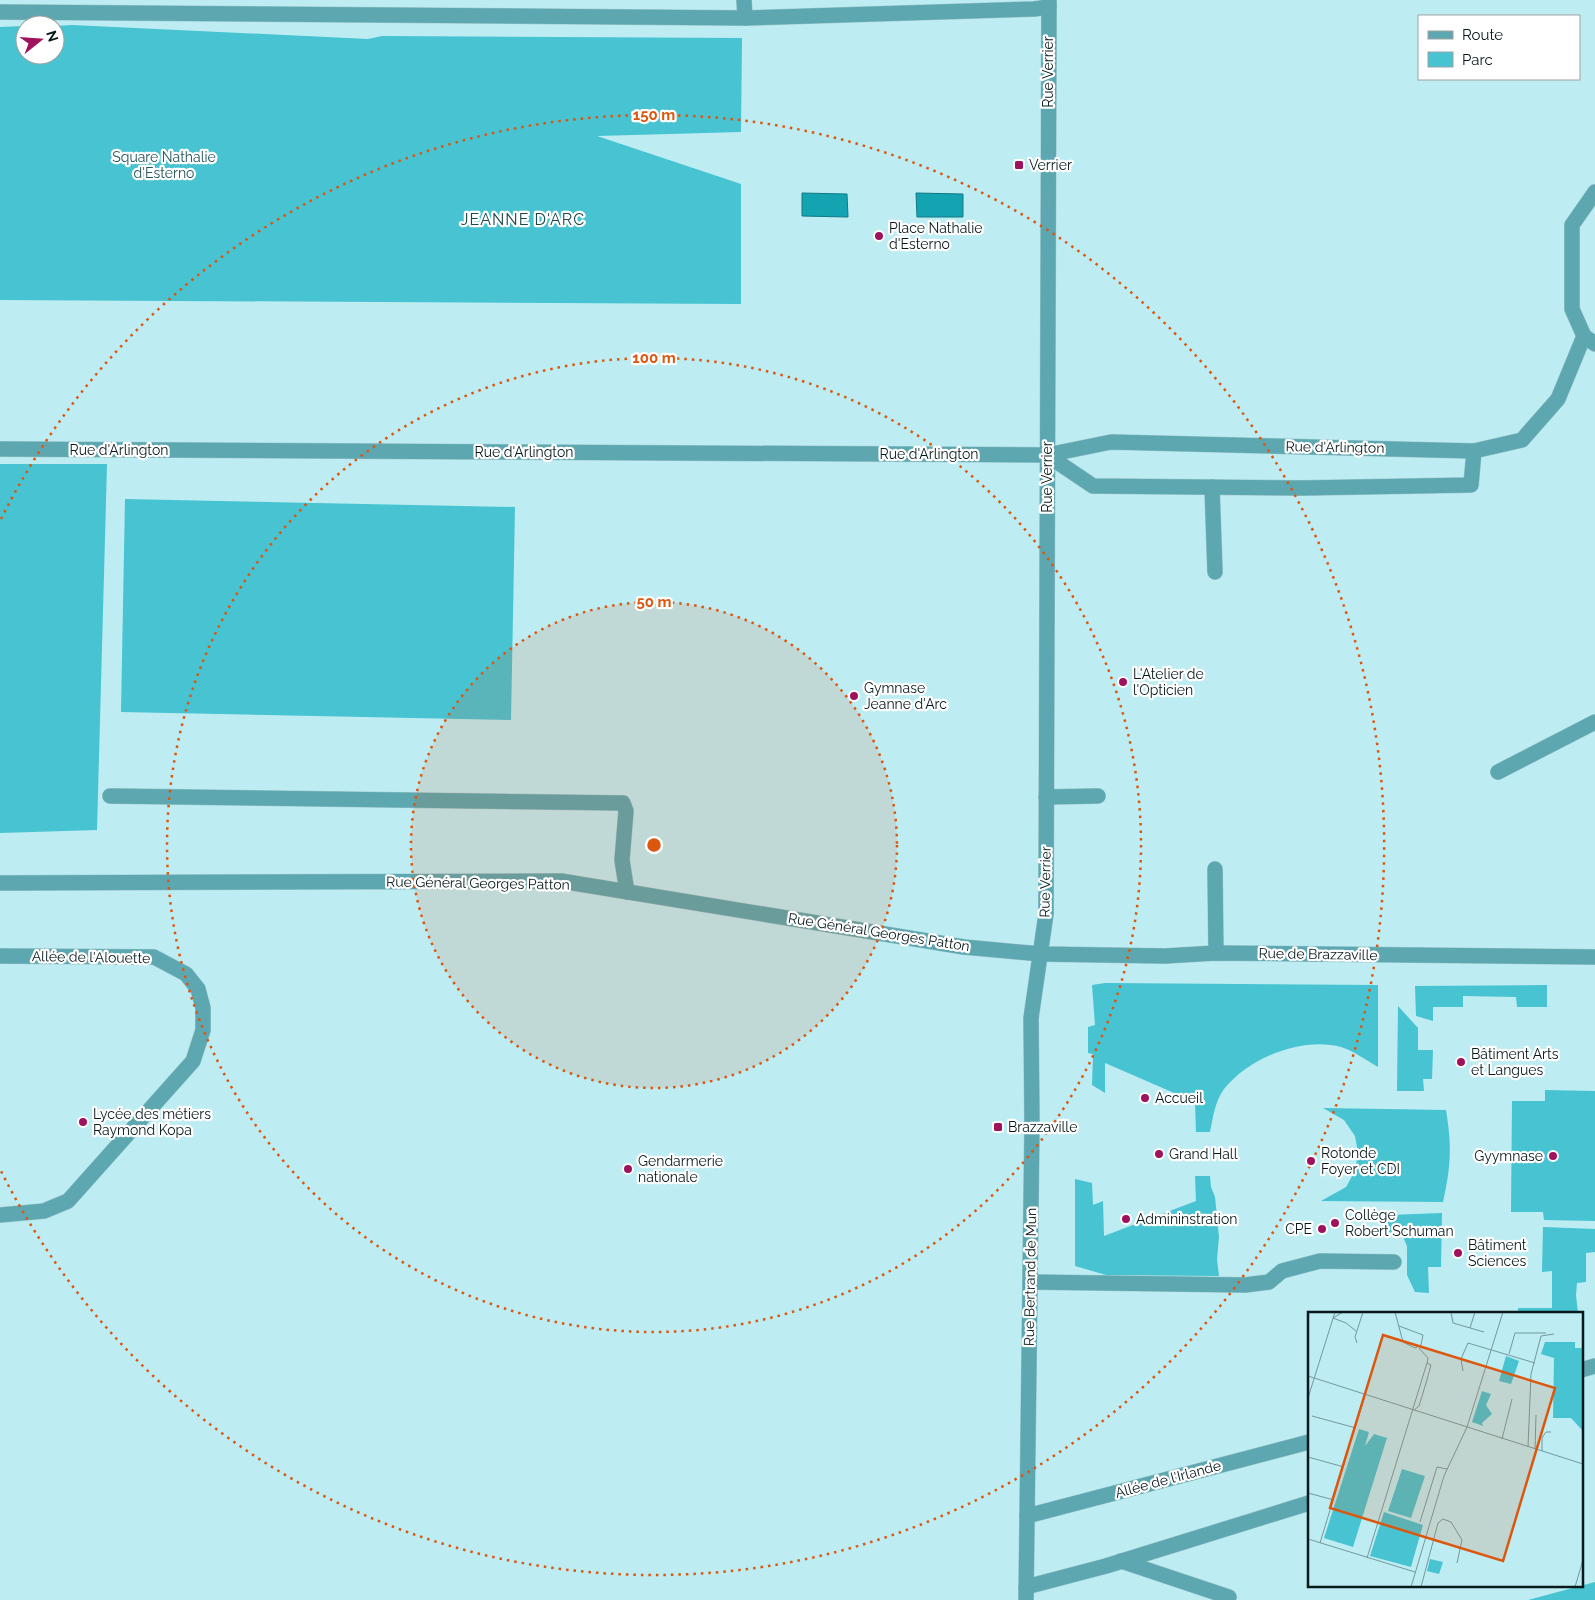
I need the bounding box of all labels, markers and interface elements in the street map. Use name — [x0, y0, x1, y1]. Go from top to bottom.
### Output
north arrow — [15, 15, 65, 65]
legend — [1418, 15, 1580, 80]
text: Route — [1462, 26, 1503, 44]
text: N — [43, 29, 62, 44]
street label: Rue Verrier — [1040, 36, 1056, 108]
text: Parc — [1462, 51, 1493, 69]
text: 150 m — [633, 106, 675, 124]
park label: Square Nathalie d'Esterno — [112, 149, 216, 181]
place label: Verrier — [1029, 157, 1072, 173]
marker: Verrier — [1013, 159, 1025, 171]
district label: JEANNE D'ARC — [461, 210, 585, 229]
place label: Place Nathalie d'Esterno — [889, 220, 982, 252]
marker: Place Nathalie d'Esterno — [873, 230, 885, 242]
text: 100 m — [632, 349, 676, 367]
street label: Rue d'Arlington — [1285, 438, 1385, 456]
street label: Rue Verrier — [1039, 441, 1055, 513]
street label: Rue d'Arlington — [70, 442, 168, 458]
street label: Rue d'Arlington — [475, 444, 573, 460]
street label: Rue d'Arlington — [880, 446, 978, 462]
text: 50 m — [636, 593, 672, 611]
place label: L'Atelier de l'Opticien — [1133, 666, 1204, 698]
marker: L'Atelier de l'Opticien — [1117, 676, 1129, 688]
place label: Gymnase Jeanne d'Arc — [864, 680, 947, 712]
marker: Gymnase Jeanne d'Arc — [848, 690, 860, 702]
centre of rings — [645, 836, 663, 854]
street label: Rue Verrier — [1036, 846, 1054, 918]
street label: Rue Général Georges Patton — [386, 873, 570, 893]
street label: Rue Général Georges Patton — [787, 910, 971, 954]
street label: Rue de Brazzaville — [1258, 945, 1378, 963]
street label: Allée de l'Alouette — [32, 948, 150, 966]
place label: Bâtiment Arts et Langues — [1471, 1046, 1559, 1078]
marker: Bâtiment Arts et Langues — [1455, 1056, 1467, 1068]
place label: Accueil — [1155, 1090, 1203, 1106]
marker: Accueil — [1139, 1092, 1151, 1104]
place label: Lycée des métiers Raymond Kopa — [93, 1106, 211, 1138]
marker: Lycée des métiers Raymond Kopa — [77, 1116, 89, 1128]
place label: Brazzaville — [1008, 1119, 1077, 1135]
marker: Brazzaville — [992, 1121, 1004, 1133]
place label: Rotonde Foyer et CDI — [1321, 1145, 1400, 1177]
place label: Grand Hall — [1169, 1146, 1238, 1162]
marker: Grand Hall — [1153, 1148, 1165, 1160]
place label: Gyymnase — [1474, 1148, 1543, 1164]
marker: Gyymnase — [1547, 1150, 1559, 1162]
place label: Gendarmerie nationale — [638, 1153, 723, 1185]
marker: Rotonde Foyer et CDI — [1305, 1155, 1317, 1167]
marker: Gendarmerie nationale — [622, 1163, 634, 1175]
place label: Collège Robert Schuman — [1345, 1207, 1454, 1239]
street label: Rue Bertrand de Mun — [1021, 1208, 1039, 1346]
place label: Admininstration — [1136, 1211, 1237, 1227]
marker: Admininstration — [1120, 1213, 1132, 1225]
marker: Collège Robert Schuman — [1329, 1217, 1341, 1229]
place label: CPE — [1285, 1221, 1312, 1237]
marker: CPE — [1316, 1223, 1328, 1235]
place label: Bâtiment Sciences — [1468, 1237, 1527, 1269]
marker: Bâtiment Sciences — [1452, 1247, 1464, 1259]
inset map — [1308, 1312, 1582, 1588]
street label: Allée de l'Irlande — [1113, 1457, 1223, 1501]

